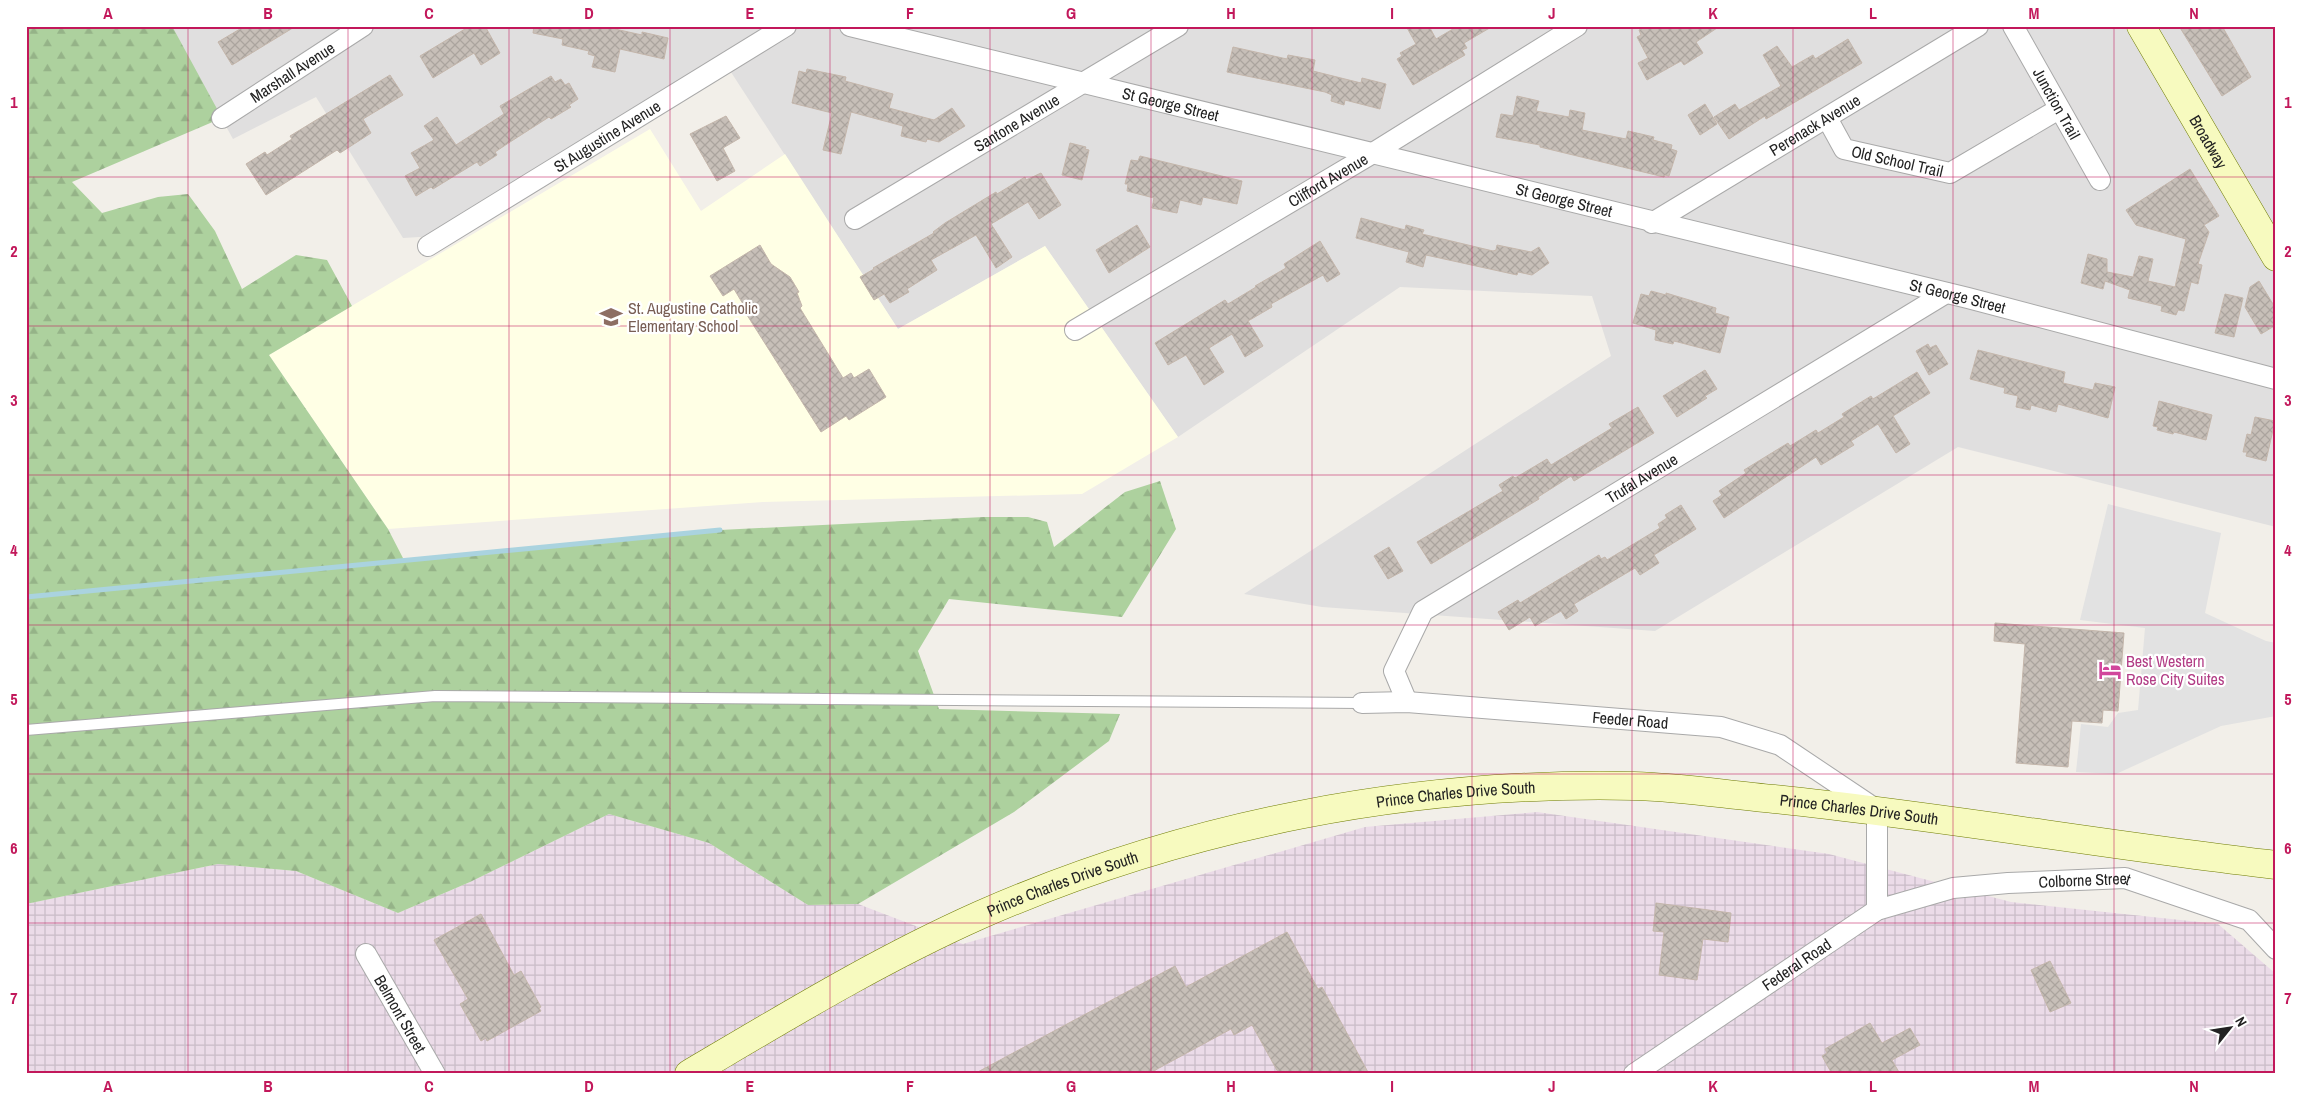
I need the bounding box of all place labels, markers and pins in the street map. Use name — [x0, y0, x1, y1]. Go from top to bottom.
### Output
place label: St. Augustine Catholic Elementary School — [628, 297, 758, 337]
school or university icon: St. Augustine Catholic Elementary School — [598, 304, 624, 330]
place label: Best Western Rose City Suites — [2126, 650, 2224, 690]
hotel icon: Best Western Rose City Suites — [2097, 657, 2123, 683]

